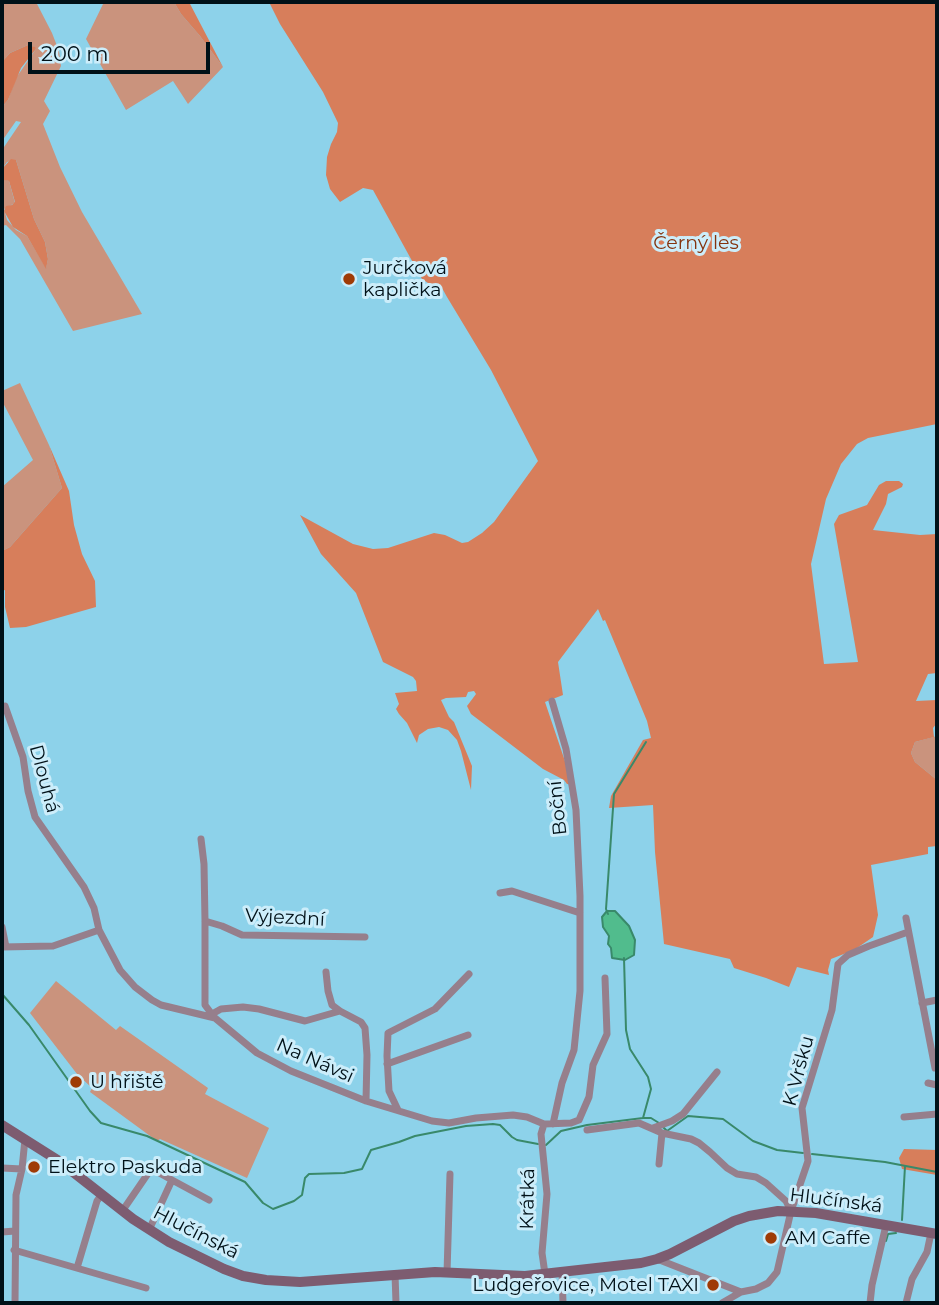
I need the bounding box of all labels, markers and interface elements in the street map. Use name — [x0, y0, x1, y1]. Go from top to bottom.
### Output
scale bar — [32, 28, 214, 72]
text: 200 m — [41, 41, 108, 66]
park label: Černý les — [653, 232, 739, 254]
place label: Jurčková kaplička — [363, 257, 447, 301]
marker: Jurčková kaplička — [341, 271, 357, 287]
street label: Dlouhá — [24, 742, 64, 816]
street label: Boční — [544, 780, 572, 836]
street label: Výjezdní — [244, 905, 326, 931]
street label: K Vršku — [779, 1033, 819, 1109]
street label: Na Návsi — [273, 1034, 357, 1088]
place label: U hřiště — [90, 1071, 164, 1093]
marker: U hřiště — [68, 1074, 84, 1090]
place label: Elektro Paskuda — [48, 1156, 203, 1178]
marker: Elektro Paskuda — [26, 1159, 42, 1175]
street label: Krátká — [516, 1168, 540, 1230]
street label: Hlučínská — [788, 1184, 884, 1218]
street label: Hlučínská — [149, 1202, 243, 1264]
place label: AM Caffe — [785, 1227, 871, 1249]
marker: AM Caffe — [763, 1230, 779, 1246]
place label: Ludgeřovice, Motel TAXI — [472, 1274, 699, 1296]
marker: Ludgeřovice, Motel TAXI — [705, 1277, 721, 1293]

